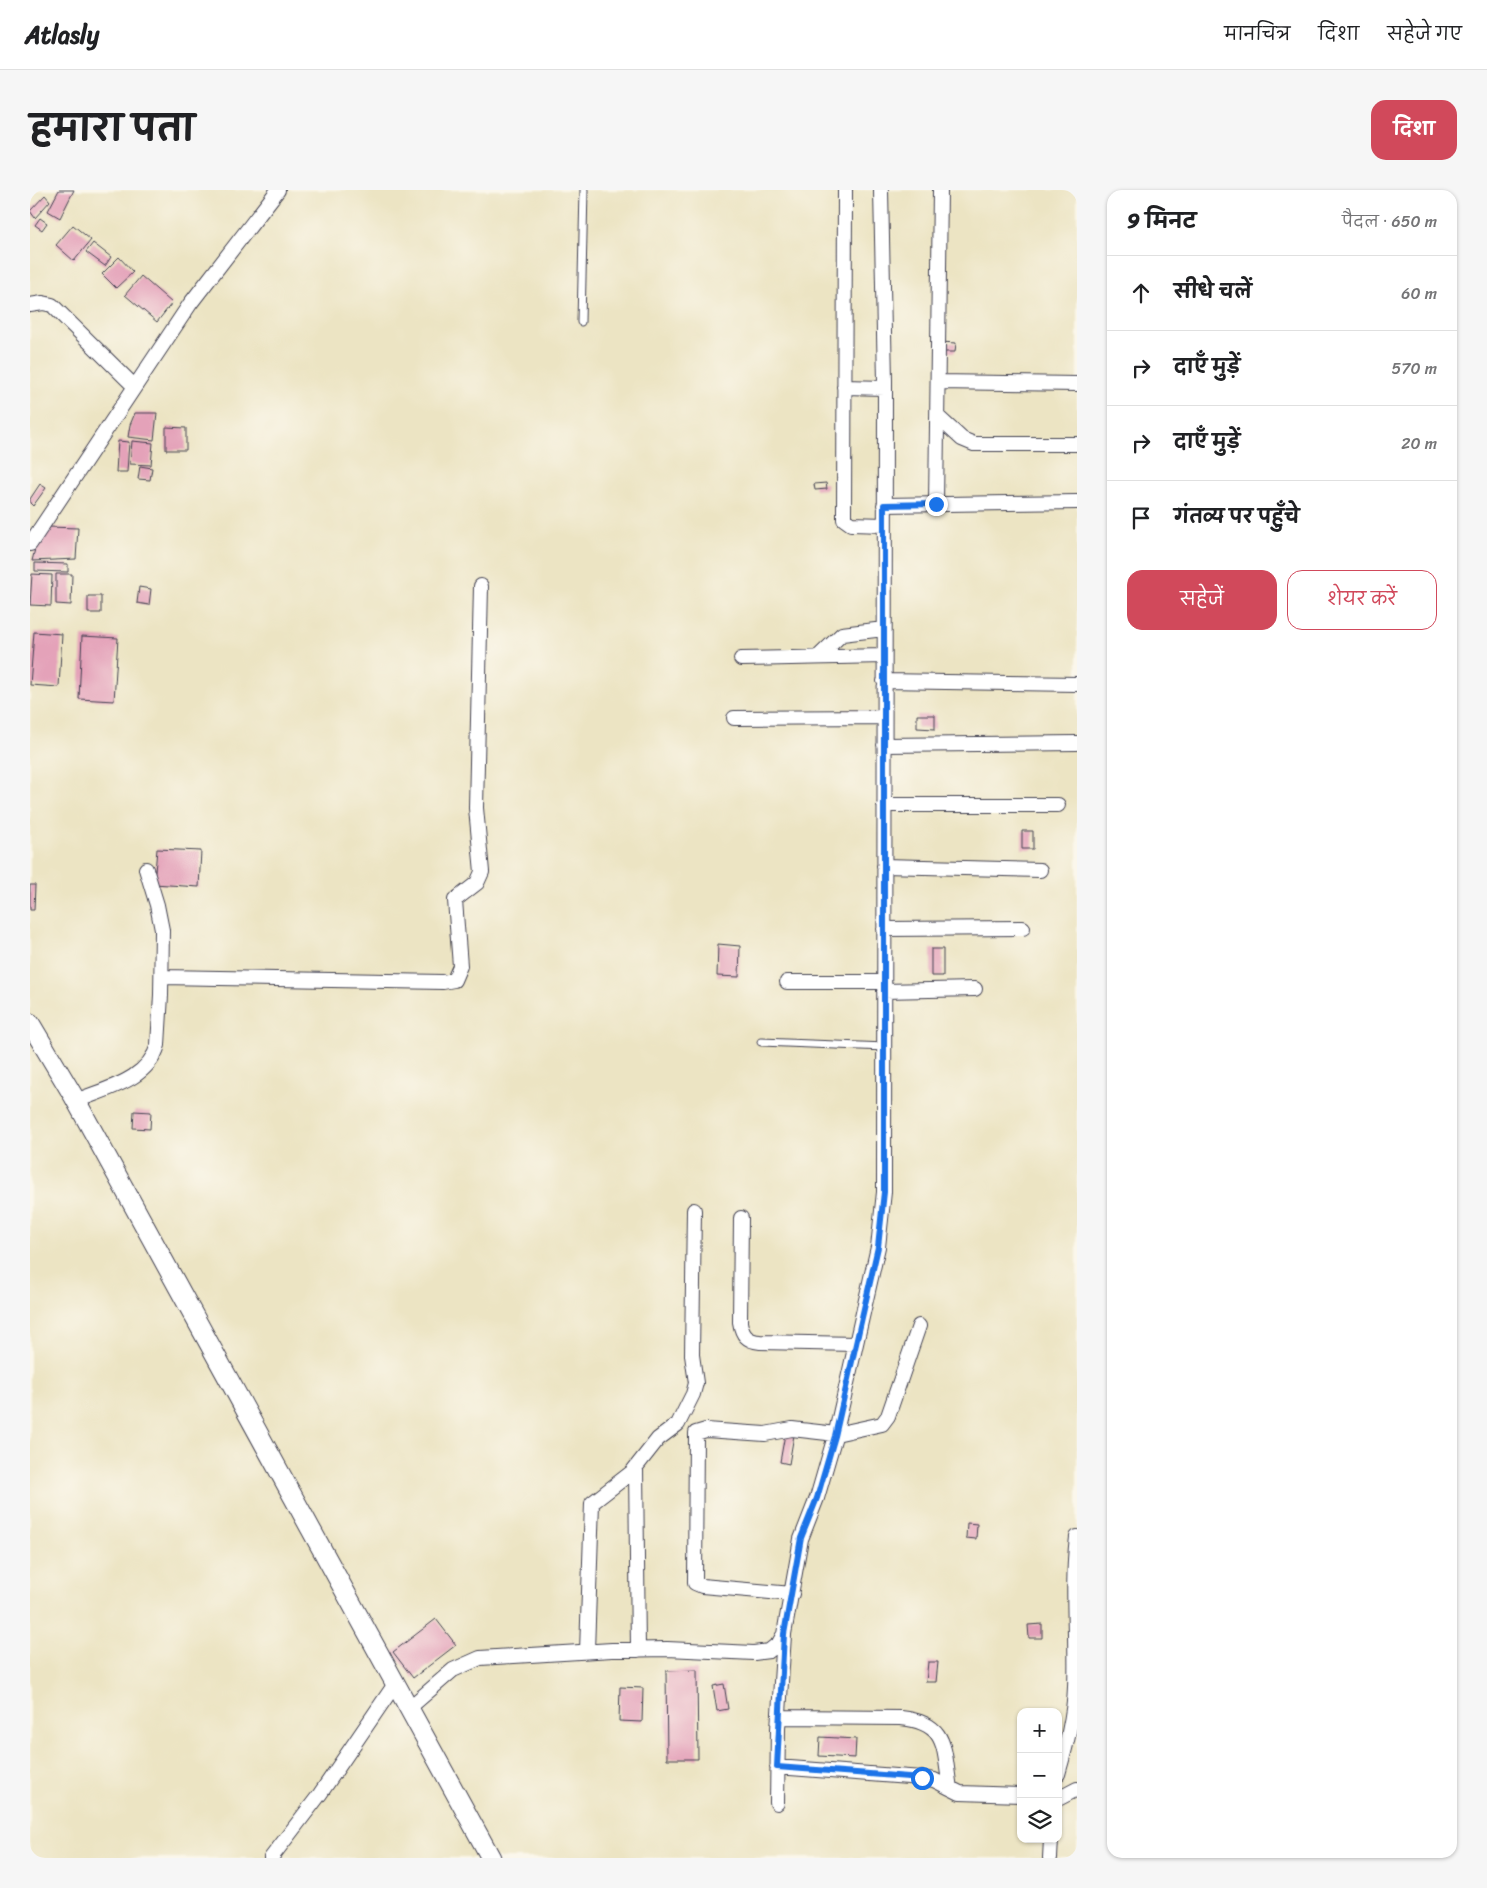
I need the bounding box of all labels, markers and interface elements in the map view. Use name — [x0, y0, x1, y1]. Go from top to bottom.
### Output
text: Atlasly — [25, 14, 99, 56]
text: मानचित्र — [1224, 18, 1290, 50]
text: दिशा — [1318, 18, 1359, 50]
text: सहेजे गए — [1387, 18, 1462, 50]
text: हमारा पता — [30, 97, 195, 159]
button: दिशा — [1371, 100, 1457, 160]
text: 9 मिनट — [1127, 202, 1196, 240]
text: पैदल · 650 m — [1342, 207, 1437, 236]
text: सीधे चलें — [1174, 275, 1252, 308]
icon: ahead — [1127, 279, 1155, 307]
text: 60 m — [1401, 279, 1437, 308]
text: दाएँ मुड़ें — [1174, 350, 1240, 383]
icon: right — [1127, 354, 1155, 382]
text: 570 m — [1392, 354, 1437, 383]
text: दाएँ मुड़ें — [1174, 425, 1240, 458]
icon: right — [1127, 429, 1155, 457]
text: 20 m — [1401, 429, 1437, 458]
route end — [925, 493, 948, 516]
text: गंतव्य पर पहुँचे — [1174, 500, 1299, 533]
icon: arrive — [1127, 504, 1155, 532]
button: सहेजें — [1127, 570, 1277, 630]
button: शेयर करें — [1287, 570, 1437, 630]
map controls — [1017, 1708, 1062, 1843]
button: + — [1017, 1708, 1062, 1753]
button: − — [1017, 1753, 1062, 1798]
route start — [911, 1767, 934, 1790]
button: layers — [1017, 1798, 1062, 1843]

